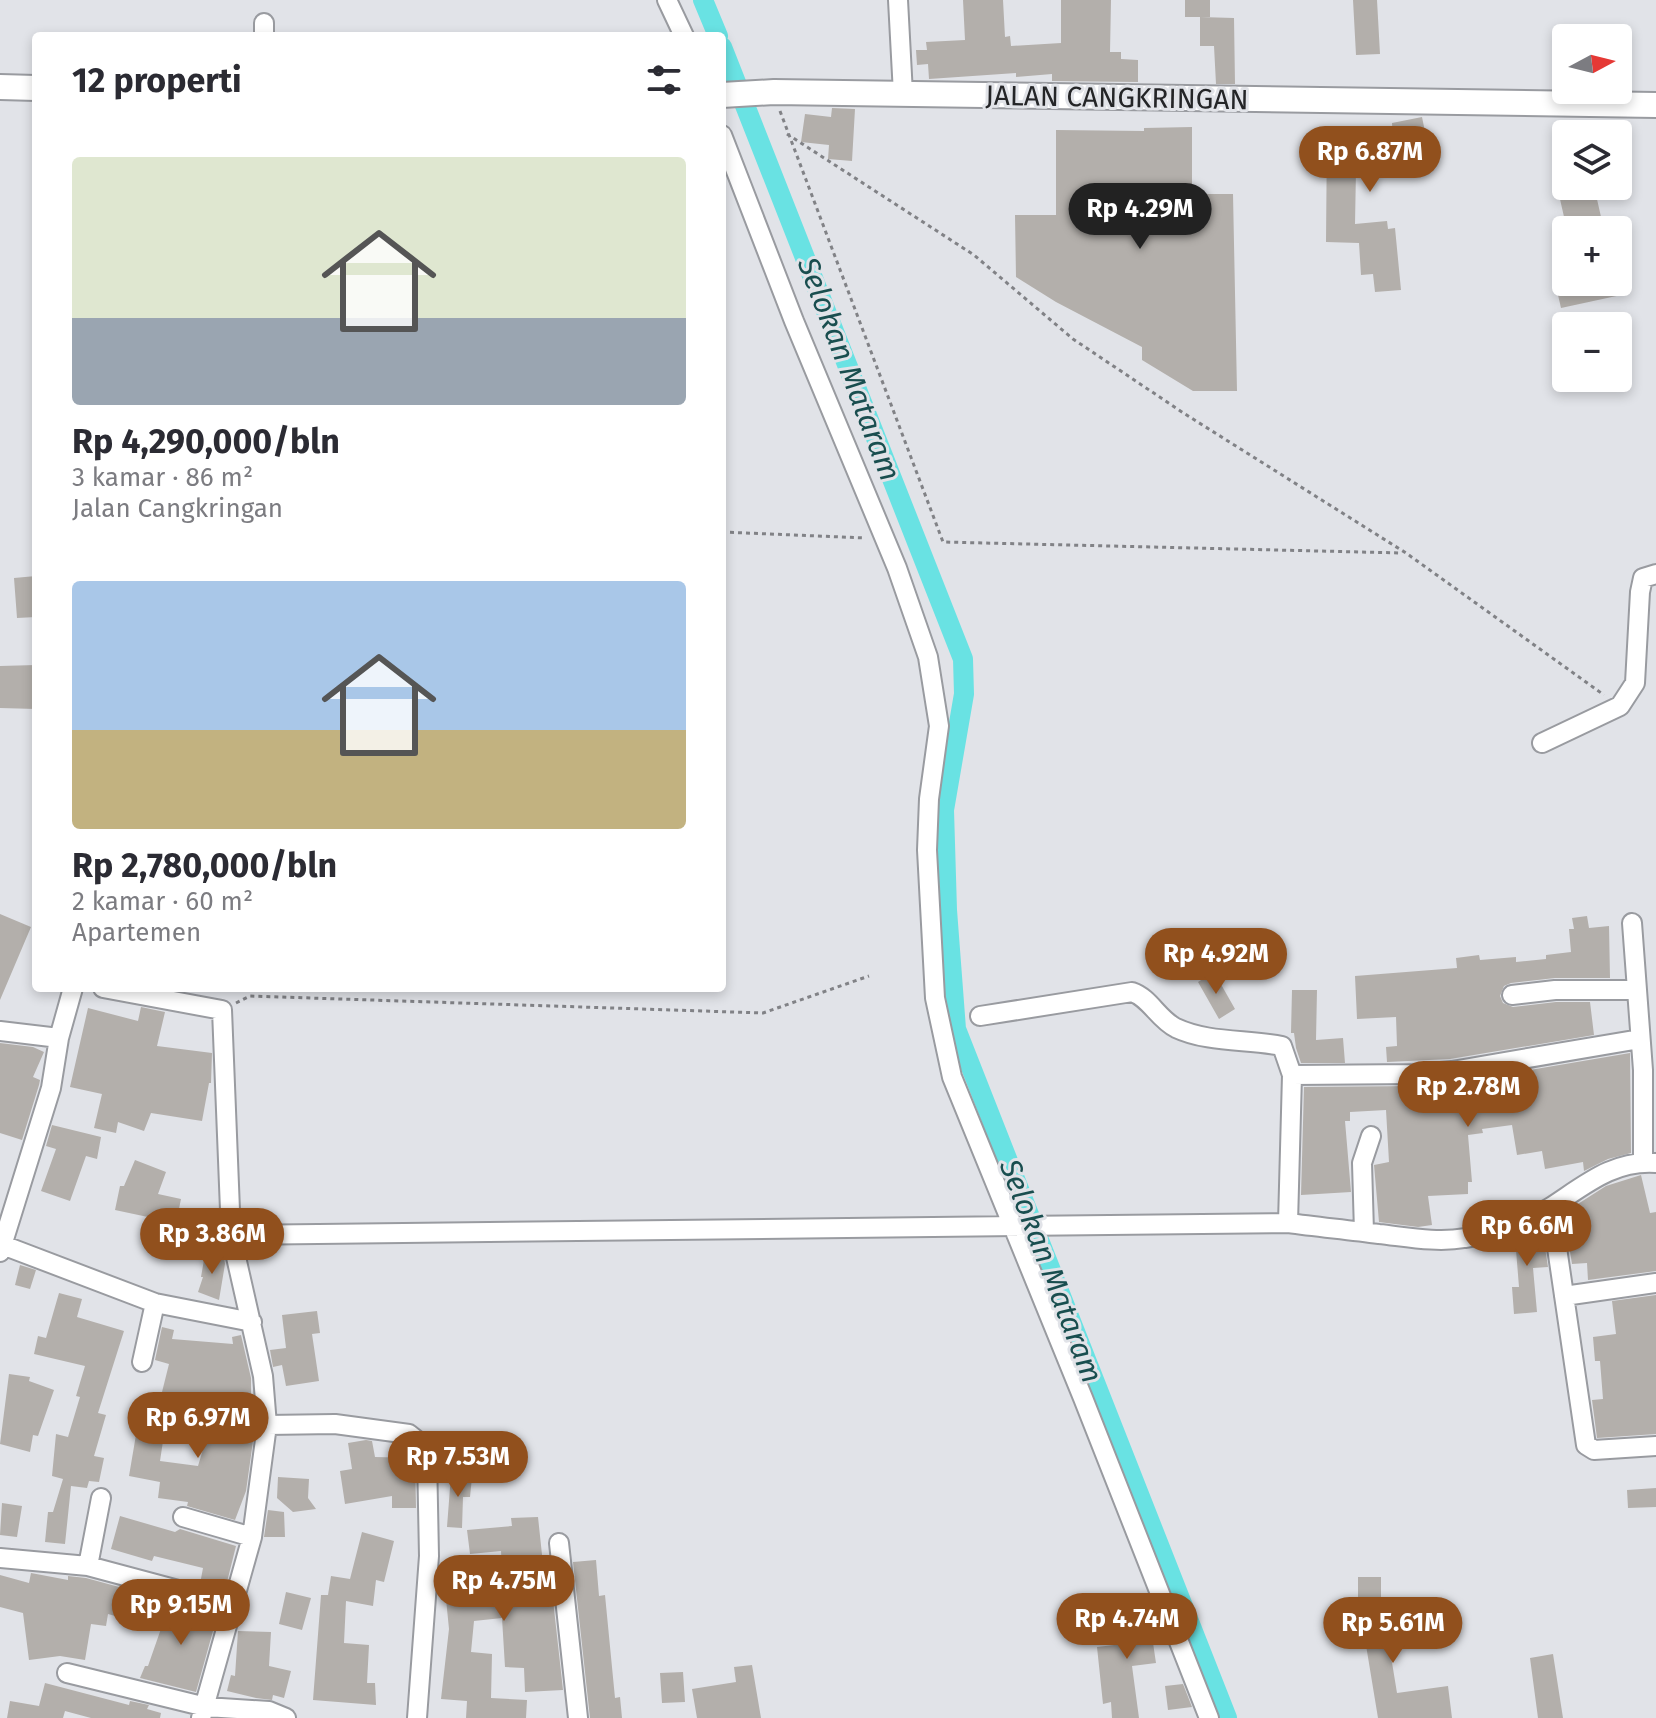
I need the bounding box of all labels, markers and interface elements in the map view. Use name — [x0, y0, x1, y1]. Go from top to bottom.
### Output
north arrow — [1552, 24, 1632, 104]
map controls — [1552, 24, 1632, 392]
icon: filters — [642, 58, 686, 102]
text: 12 properti — [72, 60, 242, 101]
street label: JALAN CANGKRINGAN — [985, 79, 1249, 116]
button: layers — [1552, 120, 1632, 200]
pin: Rp 6.87M — [1287, 126, 1453, 194]
text: Rp 6.87M — [1317, 136, 1423, 167]
pin: Rp 4.29M — [1057, 183, 1223, 251]
text: Rp 4.29M — [1087, 193, 1193, 224]
icon: home — [307, 209, 451, 353]
button: + — [1552, 216, 1632, 296]
water label: Selokan Mataram — [789, 251, 908, 486]
button: − — [1552, 312, 1632, 392]
text: Rp 4,290,000/bln — [72, 421, 340, 462]
text: 3 kamar · 86 m² — [72, 462, 253, 493]
text: Jalan Cangkringan — [72, 493, 283, 524]
icon: home — [307, 633, 451, 777]
text: Rp 2,780,000/bln — [72, 845, 337, 886]
text: 2 kamar · 60 m² — [72, 886, 253, 917]
text: Apartemen — [72, 917, 201, 948]
pin: Rp 4.92M — [1133, 928, 1299, 996]
text: Rp 4.92M — [1163, 938, 1269, 969]
pin: Rp 2.78M — [1385, 1061, 1551, 1129]
text: Rp 2.78M — [1416, 1071, 1520, 1102]
water label: Selokan Mataram — [991, 1153, 1110, 1388]
pin: Rp 6.6M — [1453, 1200, 1601, 1268]
pin: Rp 3.86M — [129, 1208, 295, 1276]
text: Rp 6.6M — [1480, 1210, 1574, 1241]
text: Rp 3.86M — [158, 1218, 266, 1249]
pin: Rp 6.97M — [115, 1392, 281, 1460]
text: Rp 6.97M — [146, 1402, 250, 1433]
pin: Rp 7.53M — [375, 1431, 541, 1499]
text: Rp 7.53M — [406, 1441, 510, 1472]
pin: Rp 4.75M — [421, 1555, 587, 1623]
text: Rp 4.75M — [452, 1565, 556, 1596]
pin: Rp 9.15M — [98, 1579, 264, 1647]
text: Rp 9.15M — [130, 1589, 232, 1620]
pin: Rp 4.74M — [1044, 1593, 1210, 1661]
pin: Rp 5.61M — [1310, 1597, 1476, 1665]
text: Rp 4.74M — [1075, 1603, 1179, 1634]
text: Rp 5.61M — [1341, 1607, 1445, 1638]

